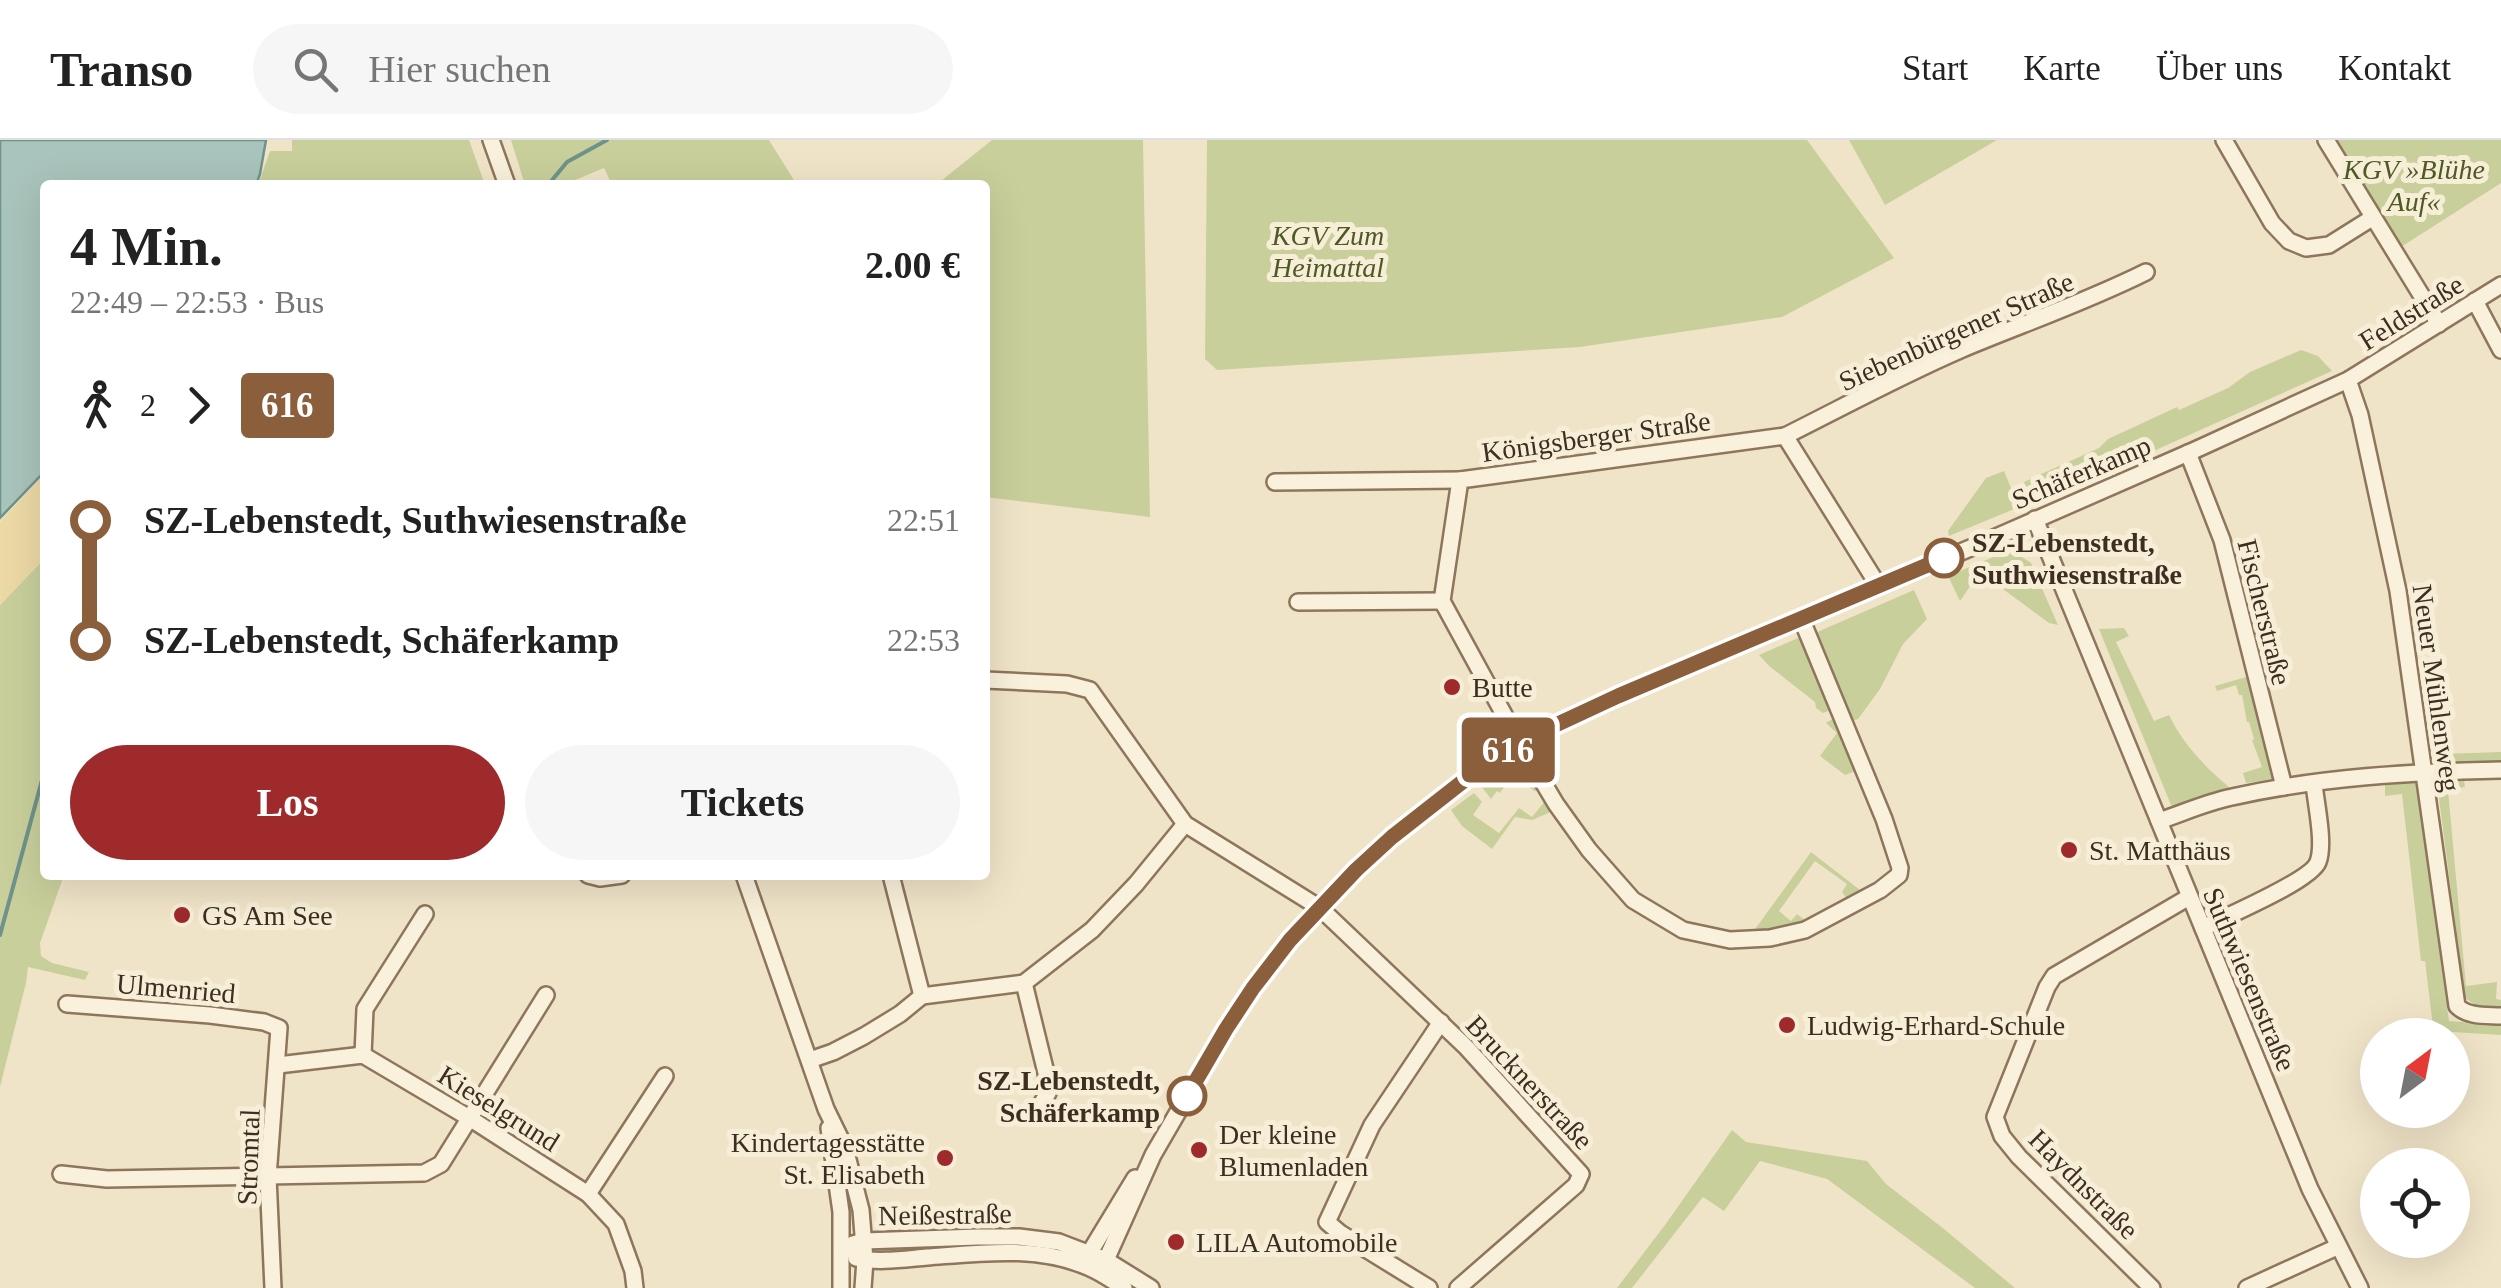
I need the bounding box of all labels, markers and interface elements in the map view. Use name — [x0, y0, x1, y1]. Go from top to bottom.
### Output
search box — [253, 24, 953, 114]
icon: search — [288, 42, 343, 97]
text: Transo — [50, 43, 193, 96]
text: Hier suchen — [368, 48, 551, 90]
text: Start — [1902, 49, 1968, 88]
text: Karte — [2023, 49, 2101, 88]
text: Über uns — [2156, 49, 2283, 88]
text: Kontakt — [2338, 49, 2451, 88]
park label: KGV »Blühe Auf« — [2342, 154, 2485, 217]
text: 4 Min. — [70, 216, 223, 277]
park label: KGV Zum Heimattal — [1271, 220, 1384, 283]
text: 2.00 € — [865, 244, 960, 286]
street label: Siebenbürgener Straße — [1834, 266, 2078, 397]
street label: Feldstraße — [2354, 268, 2469, 356]
text: 22:49 – 22:53 · Bus — [70, 284, 324, 320]
icon: walk — [70, 378, 125, 433]
icon: forward — [171, 378, 226, 433]
text: 616 — [261, 386, 314, 425]
text: 2 — [140, 387, 156, 423]
street label: Königsberger Straße — [1480, 405, 1712, 468]
street label: Schäferkamp — [2007, 429, 2155, 516]
text: SZ-Lebenstedt, Suthwiesenstraße — [144, 499, 687, 541]
text: 22:51 — [887, 502, 960, 538]
place label: SZ-Lebenstedt, Suthwiesenstraße — [1972, 527, 2182, 590]
street label: Fischerstraße — [2231, 536, 2298, 688]
marker: SZ-Lebenstedt, Suthwiesenstraße — [1925, 539, 1963, 577]
street label: Neuer Mühlenweg — [2407, 582, 2466, 794]
text: SZ-Lebenstedt, Schäferkamp — [144, 619, 619, 661]
text: 22:53 — [887, 622, 960, 658]
place label: Butte — [1472, 672, 1533, 703]
marker: Butte — [1441, 676, 1463, 698]
line badge: 616 — [1450, 718, 1566, 782]
text: 616 — [1482, 731, 1534, 770]
button: Los — [70, 745, 505, 860]
button: Tickets — [525, 745, 960, 860]
place label: St. Matthäus — [2089, 835, 2231, 866]
marker: St. Matthäus — [2058, 839, 2080, 861]
street label: Suthwiesenstraße — [2197, 883, 2302, 1075]
place label: GS Am See — [202, 900, 333, 931]
marker: GS Am See — [171, 904, 193, 926]
street label: Ulmenried — [115, 968, 237, 1009]
street label: Brucknerstraße — [1460, 1009, 1599, 1155]
place label: Ludwig-Erhard-Schule — [1807, 1010, 2065, 1041]
marker: Ludwig-Erhard-Schule — [1776, 1014, 1798, 1036]
north arrow — [2360, 1018, 2470, 1128]
map controls — [2360, 1018, 2470, 1258]
street label: Kieselgrund — [432, 1059, 565, 1158]
place label: SZ-Lebenstedt, Schäferkamp — [977, 1065, 1160, 1128]
marker: SZ-Lebenstedt, Schäferkamp — [1168, 1077, 1206, 1115]
street label: Stromtal — [231, 1108, 266, 1206]
place label: Der kleine Blumenladen — [1219, 1119, 1368, 1182]
street label: Haydnstraße — [2023, 1123, 2145, 1245]
place label: Kindertagesstätte St. Elisabeth — [731, 1127, 925, 1190]
marker: Der kleine Blumenladen — [1188, 1139, 1210, 1161]
marker: Kindertagesstätte St. Elisabeth — [934, 1147, 956, 1169]
button: locate — [2360, 1148, 2470, 1258]
street label: Neißestraße — [878, 1198, 1012, 1231]
place label: LILA Automobile — [1196, 1227, 1397, 1258]
marker: LILA Automobile — [1165, 1231, 1187, 1253]

